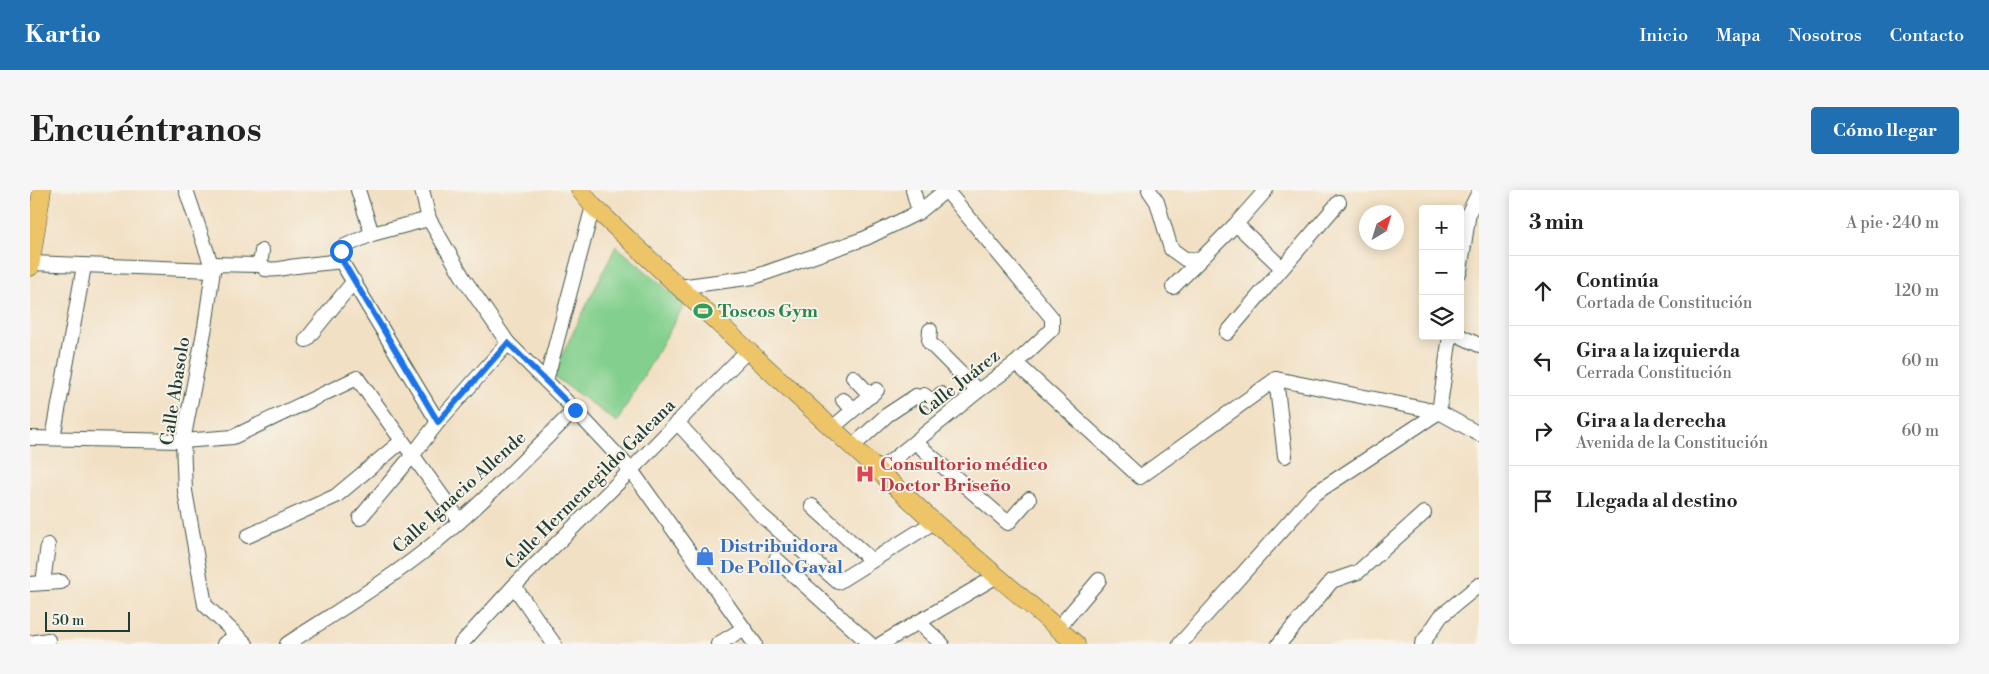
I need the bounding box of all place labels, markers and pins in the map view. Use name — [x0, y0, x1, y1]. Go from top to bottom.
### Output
sports icon: Toscos Gym — [692, 300, 714, 322]
place label: Toscos Gym — [718, 300, 818, 323]
place label: Consultorio médico Doctor Briseño — [880, 453, 1048, 497]
hospital icon: Consultorio médico Doctor Briseño — [854, 463, 876, 485]
place label: Distribuidora De Pollo Gaval — [720, 535, 843, 579]
shop icon: Distribuidora De Pollo Gaval — [694, 545, 716, 567]

